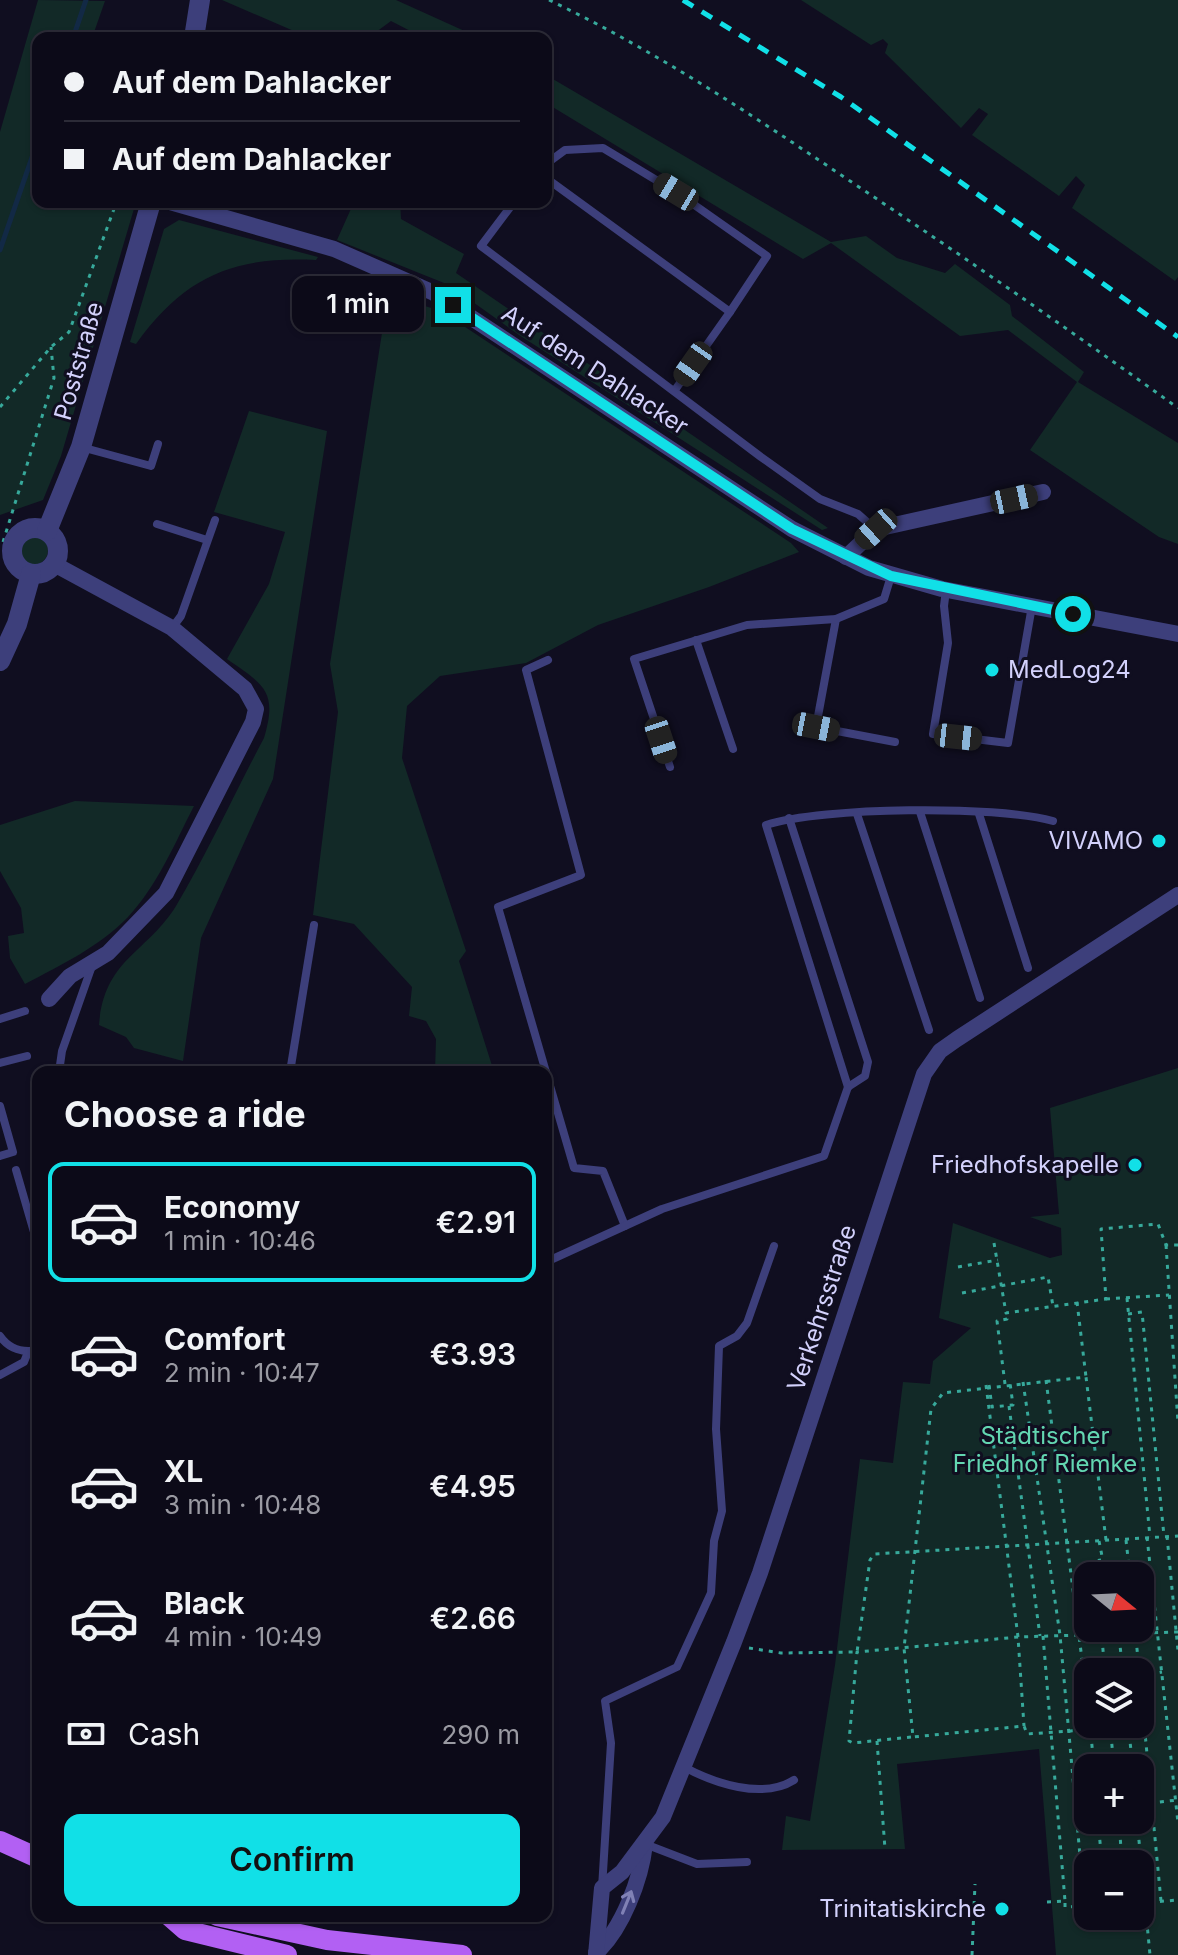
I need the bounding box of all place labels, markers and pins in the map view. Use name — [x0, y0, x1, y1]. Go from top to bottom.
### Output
place label: MedLog24 — [1008, 655, 1131, 684]
marker: MedLog24 — [983, 661, 1001, 679]
place label: VIVAMO — [1048, 826, 1143, 855]
marker: VIVAMO — [1150, 832, 1168, 850]
place label: Friedhofskapelle — [931, 1150, 1119, 1179]
marker: Friedhofskapelle — [1126, 1156, 1144, 1174]
place label: Trinitatiskirche — [819, 1894, 986, 1923]
marker: Trinitatiskirche — [993, 1900, 1011, 1918]

